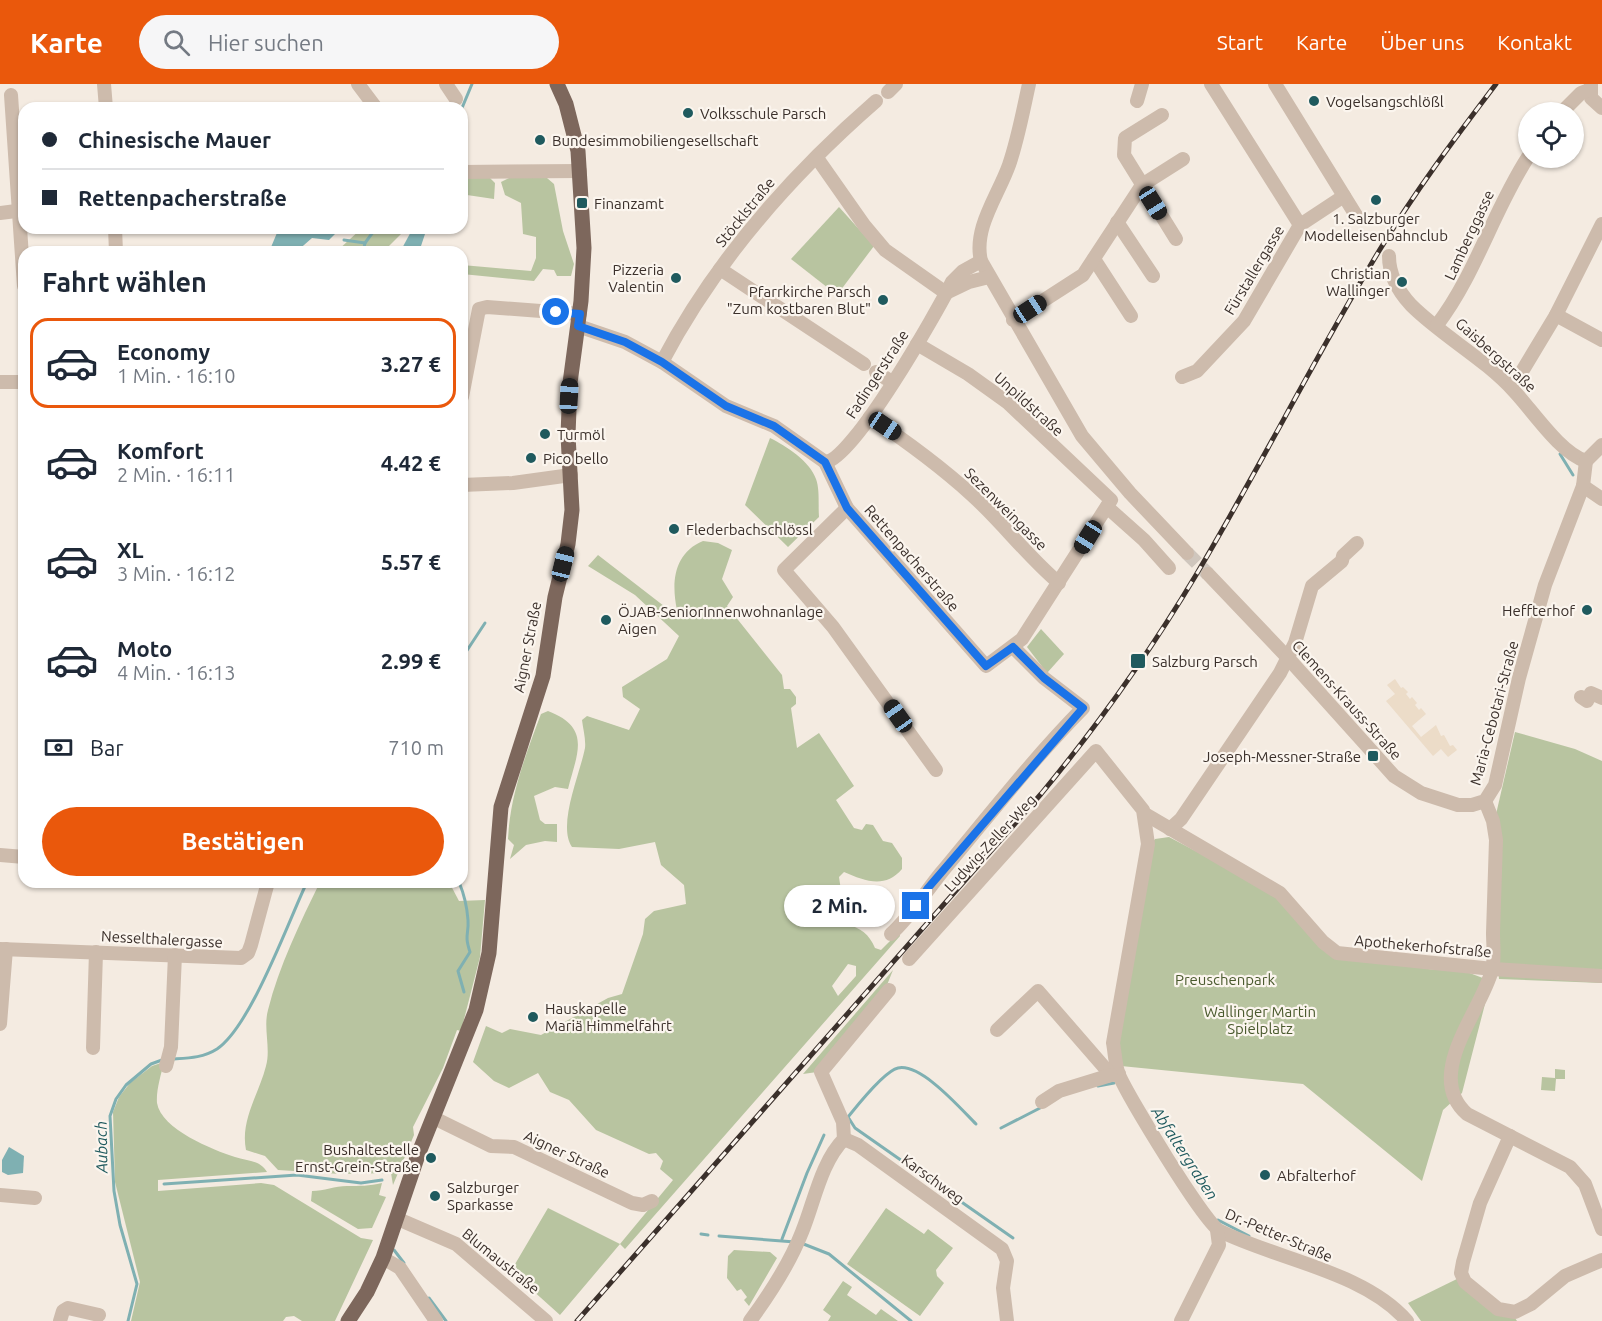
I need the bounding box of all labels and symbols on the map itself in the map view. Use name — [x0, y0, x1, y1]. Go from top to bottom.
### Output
place label: Vogelsangschlößl — [1326, 93, 1444, 110]
marker: Vogelsangschlößl — [1307, 94, 1321, 108]
place label: Volksschule Parsch — [700, 105, 826, 122]
marker: Volksschule Parsch — [681, 106, 695, 120]
place label: Bundesimmobiliengesellschaft — [552, 132, 758, 149]
marker: Bundesimmobiliengesellschaft — [533, 133, 547, 147]
street label: Stöcklstraße — [712, 174, 778, 250]
car — [1136, 183, 1170, 223]
street label: Lamberggasse — [1441, 187, 1497, 283]
marker: 1. Salzburger Modelleisenbahnclub — [1369, 193, 1383, 207]
place label: Finanzamt — [594, 195, 664, 212]
marker: Finanzamt — [575, 196, 589, 210]
place label: 1. Salzburger Modelleisenbahnclub — [1304, 210, 1448, 244]
street label: Fürstallergasse — [1221, 222, 1287, 318]
place label: Pizzeria Valentin — [608, 261, 664, 295]
place label: Christian Wallinger — [1326, 265, 1390, 299]
marker: Pizzeria Valentin — [669, 271, 683, 285]
marker: Christian Wallinger — [1395, 275, 1409, 289]
place label: Pfarrkirche Parsch "Zum kostbaren Blut" — [727, 283, 871, 317]
car — [1010, 292, 1050, 326]
marker: Pfarrkirche Parsch "Zum kostbaren Blut" — [876, 293, 890, 307]
route start — [542, 298, 569, 325]
street label: Gaisbergstraße — [1452, 314, 1540, 396]
street label: Fadingerstraße — [842, 327, 912, 421]
street label: Unpildstraße — [991, 369, 1067, 439]
car — [559, 378, 579, 414]
car — [865, 408, 905, 444]
place label: Turmöl — [557, 426, 605, 443]
marker: Turmöl — [538, 427, 552, 441]
place label: Pico bello — [543, 450, 608, 467]
marker: Pico bello — [524, 451, 538, 465]
street label: Sezenweingasse — [961, 464, 1051, 554]
street label: Rettenpacherstraße — [861, 501, 963, 615]
car — [1071, 517, 1105, 557]
place label: Flederbachschlössl — [686, 521, 813, 538]
marker: Flederbachschlössl — [667, 522, 681, 536]
car — [550, 544, 576, 584]
street label: Aigner Straße — [510, 600, 544, 694]
place label: Heffterhof — [1502, 602, 1575, 619]
place label: ÖJAB-SeniorInnenwohnanlage Aigen — [618, 603, 823, 637]
marker: Heffterhof — [1580, 603, 1594, 617]
marker: ÖJAB-SeniorInnenwohnanlage Aigen — [599, 613, 613, 627]
street label: Clemens-Krauss-Straße — [1289, 637, 1405, 763]
street label: Maria-Cebotari-Straße — [1467, 639, 1521, 787]
marker: Salzburg Parsch — [1129, 652, 1147, 670]
place label: Salzburg Parsch — [1152, 653, 1258, 670]
car — [880, 696, 916, 736]
place label: Joseph-Messner-Straße — [1203, 748, 1361, 765]
marker: Joseph-Messner-Straße — [1366, 749, 1380, 763]
street label: Ludwig-Zeller-Weg — [941, 791, 1039, 895]
callout: 2 Min. — [784, 885, 895, 927]
route end — [902, 892, 929, 919]
street label: Nesselthalergasse — [101, 927, 223, 951]
street label: Apothekerhofstraße — [1354, 932, 1492, 960]
park label: Preuschenpark — [1175, 971, 1275, 988]
place label: Hauskapelle Mariä Himmelfahrt — [545, 1000, 672, 1034]
park label: Wallinger Martin Spielplatz — [1204, 1003, 1316, 1037]
marker: Hauskapelle Mariä Himmelfahrt — [526, 1010, 540, 1024]
water label: Abfaltergraben — [1148, 1102, 1222, 1203]
water label: Aubach — [92, 1121, 110, 1174]
street label: Aigner Straße — [522, 1127, 612, 1181]
place label: Bushaltestelle Ernst-Grein-Straße — [295, 1141, 419, 1175]
marker: Bushaltestelle Ernst-Grein-Straße — [424, 1151, 438, 1165]
street label: Karschweg — [898, 1151, 968, 1207]
place label: Abfalterhof — [1277, 1167, 1356, 1184]
marker: Abfalterhof — [1258, 1168, 1272, 1182]
place label: Salzburger Sparkasse — [447, 1179, 519, 1213]
marker: Salzburger Sparkasse — [428, 1189, 442, 1203]
street label: Dr.-Petter-Straße — [1223, 1205, 1335, 1265]
street label: Blumaustraße — [459, 1225, 543, 1297]

